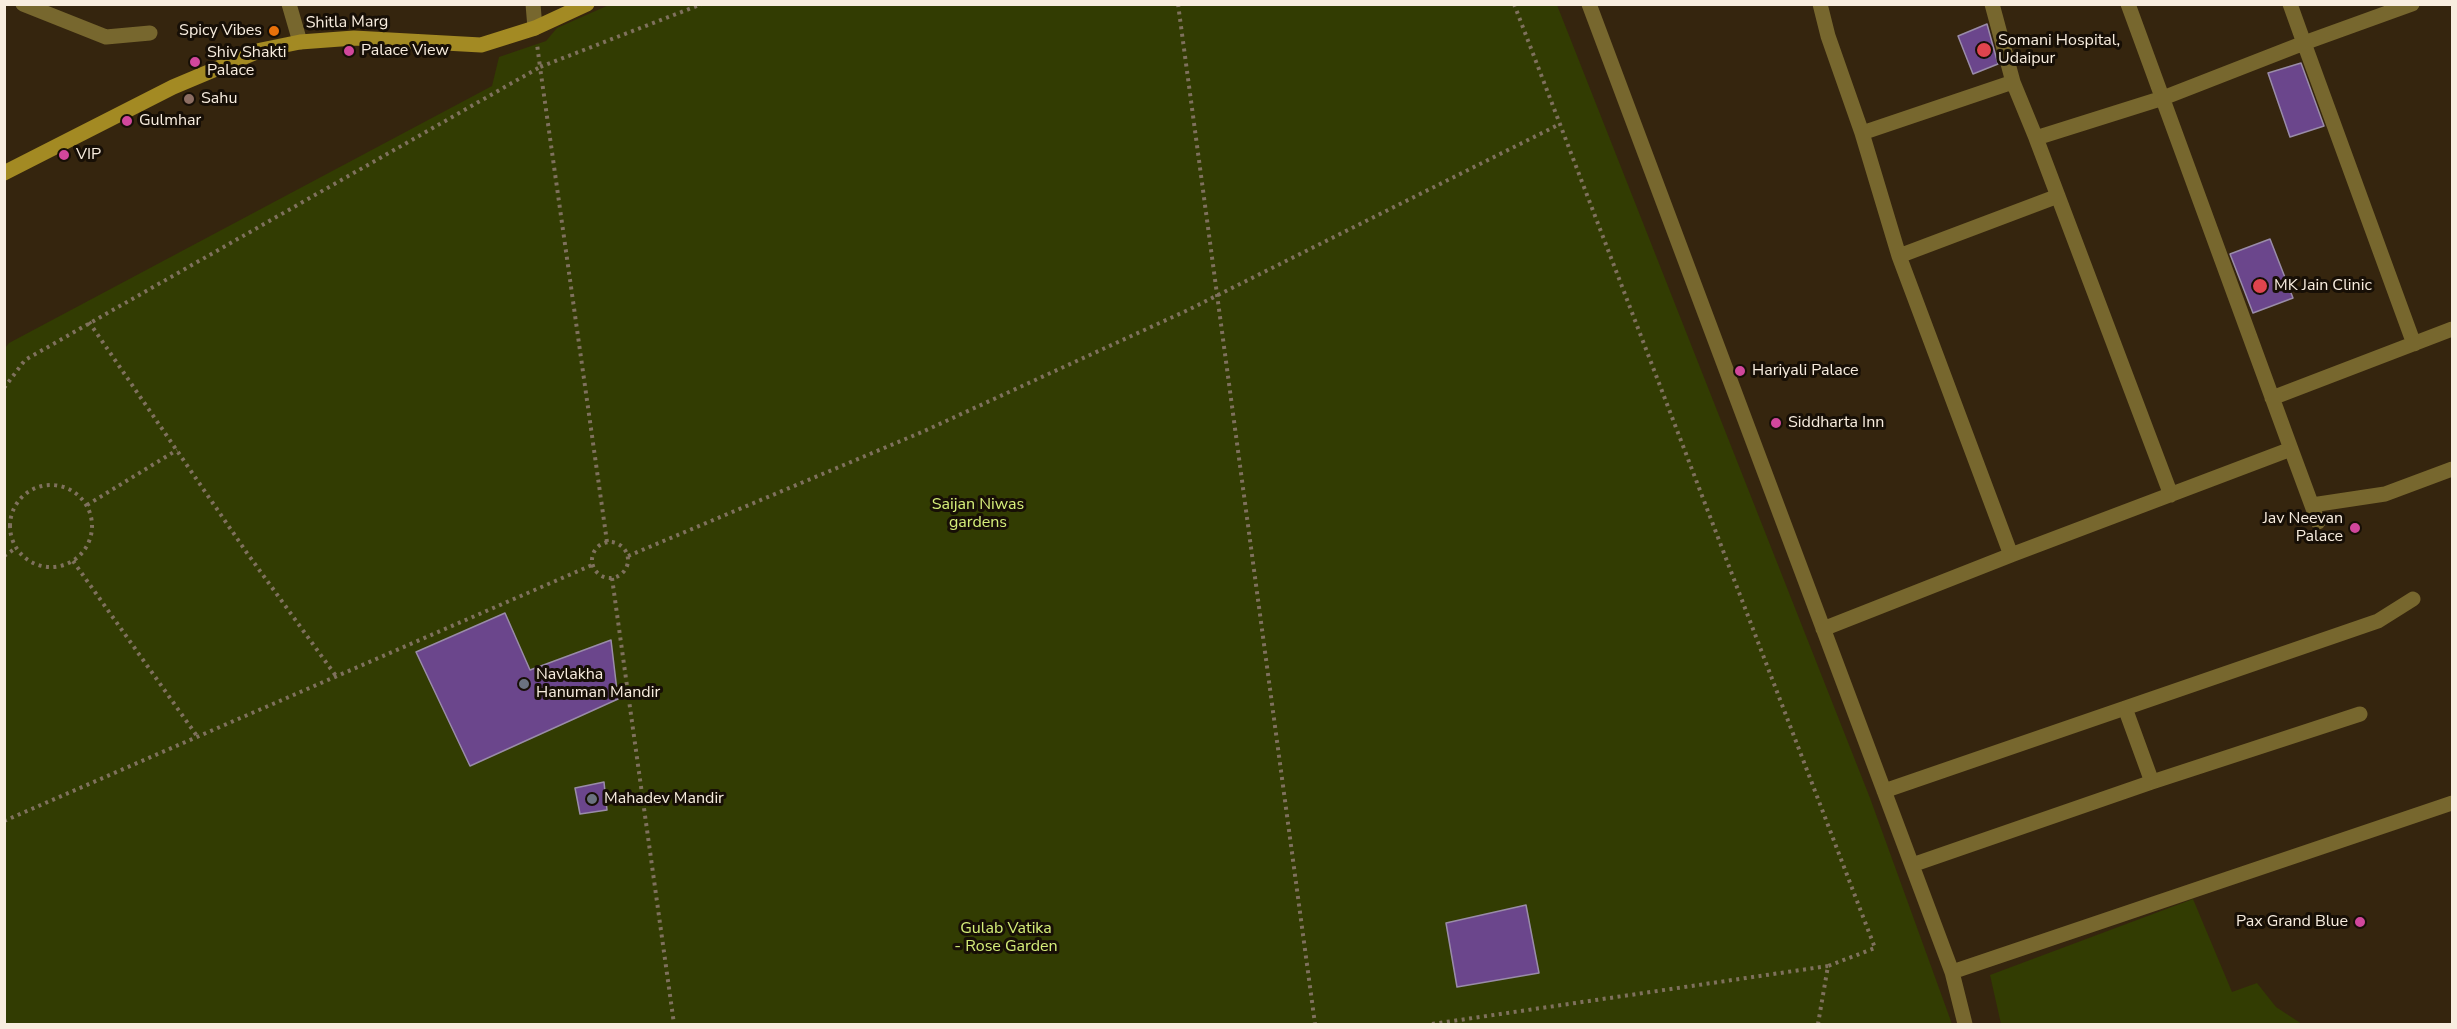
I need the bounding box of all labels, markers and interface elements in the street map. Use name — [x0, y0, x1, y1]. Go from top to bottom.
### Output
street label: Shitla Marg — [305, 13, 389, 33]
place label: Spicy Vibes — [179, 21, 262, 41]
marker: Spicy Vibes — [267, 24, 281, 38]
place label: Somani Hospital, Udaipur — [1998, 31, 2120, 69]
place label: Palace View — [361, 41, 449, 61]
marker: Somani Hospital, Udaipur — [1975, 41, 1993, 59]
place label: Shiv Shakti Palace — [207, 43, 287, 81]
marker: Palace View — [342, 44, 356, 58]
marker: Shiv Shakti Palace — [188, 55, 202, 69]
place label: Sahu — [201, 89, 237, 109]
marker: Sahu — [182, 92, 196, 106]
place label: Gulmhar — [139, 111, 201, 131]
marker: Gulmhar — [120, 114, 134, 128]
place label: VIP — [76, 145, 101, 165]
marker: VIP — [57, 148, 71, 162]
place label: MK Jain Clinic — [2274, 276, 2372, 296]
marker: MK Jain Clinic — [2251, 277, 2269, 295]
place label: Hariyali Palace — [1752, 361, 1858, 381]
marker: Hariyali Palace — [1733, 364, 1747, 378]
place label: Siddharta Inn — [1788, 413, 1884, 433]
marker: Siddharta Inn — [1769, 416, 1783, 430]
park label: Saijan Niwas gardens — [932, 495, 1024, 533]
place label: Jav Neevan Palace — [2263, 509, 2343, 547]
marker: Jav Neevan Palace — [2348, 521, 2362, 535]
place label: Navlakha Hanuman Mandir — [536, 665, 660, 703]
marker: Navlakha Hanuman Mandir — [517, 677, 531, 691]
place label: Mahadev Mandir — [604, 789, 724, 809]
marker: Mahadev Mandir — [585, 792, 599, 806]
place label: Pax Grand Blue — [2236, 912, 2348, 932]
marker: Pax Grand Blue — [2353, 915, 2367, 929]
park label: Gulab Vatika - Rose Garden — [954, 919, 1058, 957]

